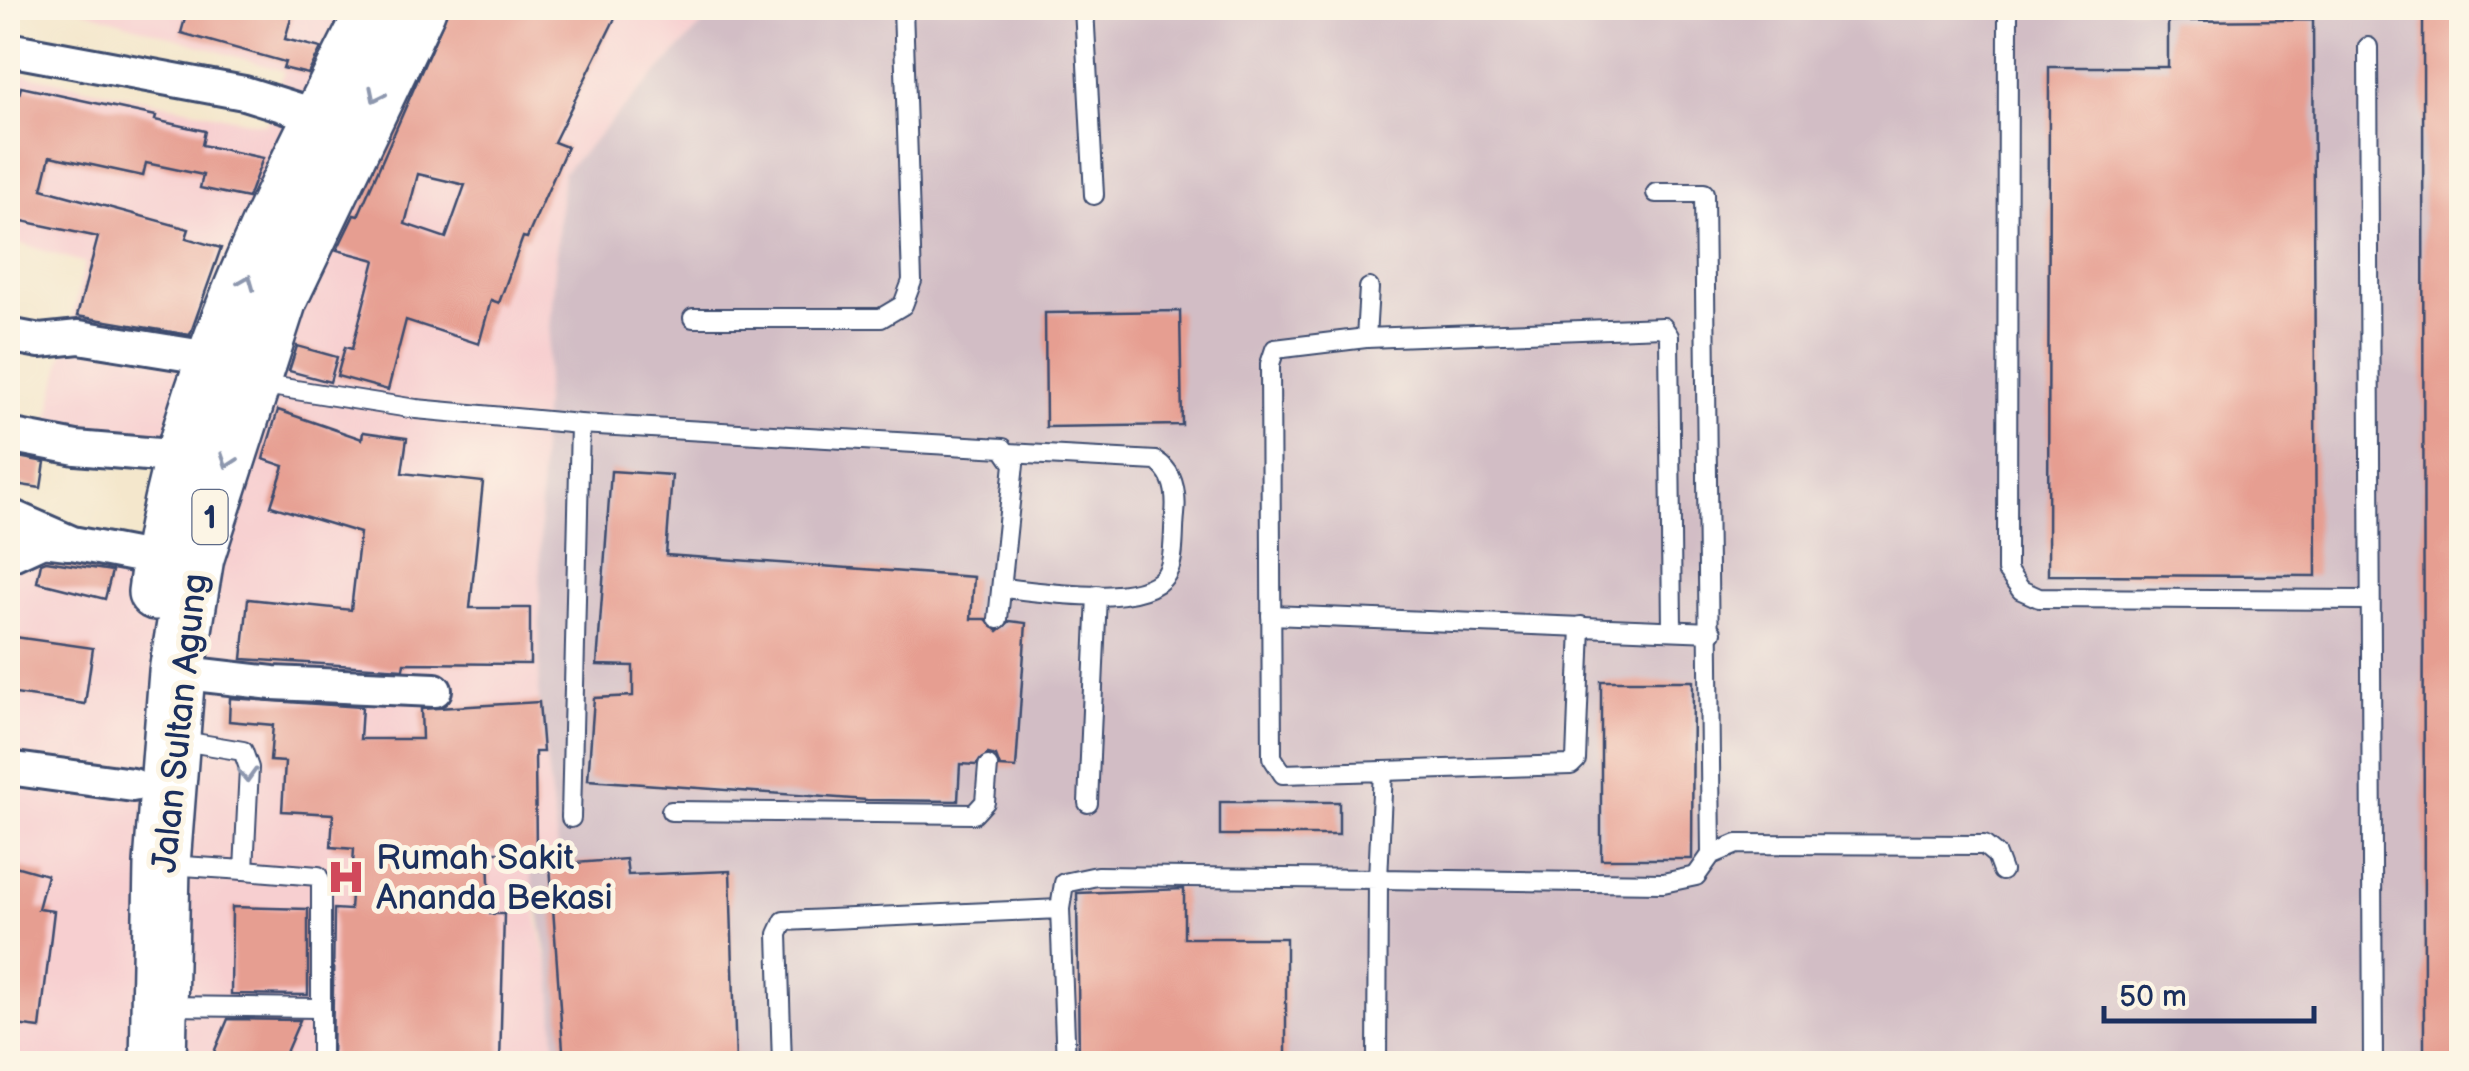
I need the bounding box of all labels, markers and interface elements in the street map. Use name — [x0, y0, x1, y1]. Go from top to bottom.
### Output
one-way arrow — [368, 85, 388, 103]
one-way arrow — [235, 274, 255, 292]
one-way arrow — [220, 452, 240, 469]
road number: 1 — [192, 490, 228, 544]
street label: Jalan Sultan Agung — [143, 571, 218, 875]
one-way arrow — [236, 767, 257, 783]
place label: Rumah Sakit Ananda Bekasi — [376, 837, 613, 920]
hospital icon: Rumah Sakit Ananda Bekasi — [325, 856, 367, 898]
scale bar — [2104, 961, 2314, 1023]
text: 50 m — [2119, 979, 2187, 1015]

